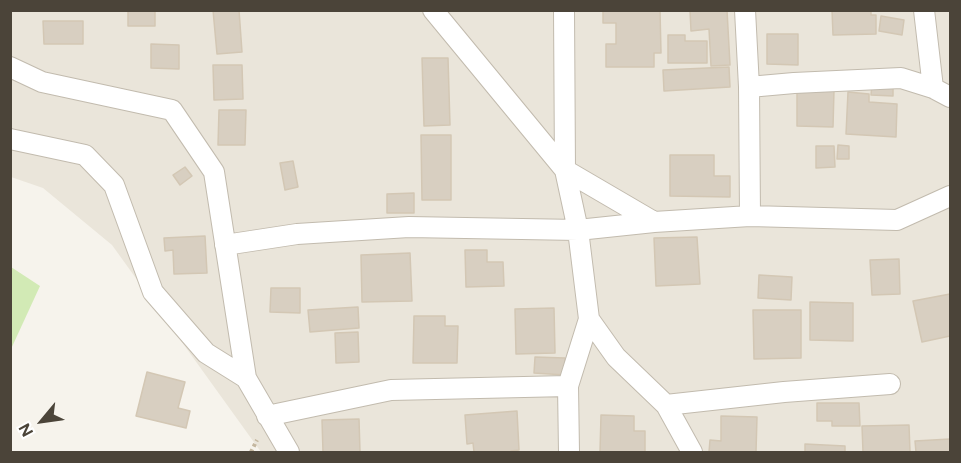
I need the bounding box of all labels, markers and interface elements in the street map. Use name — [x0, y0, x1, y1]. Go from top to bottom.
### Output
north arrow — [12, 391, 72, 451]
text: N — [15, 420, 37, 440]

